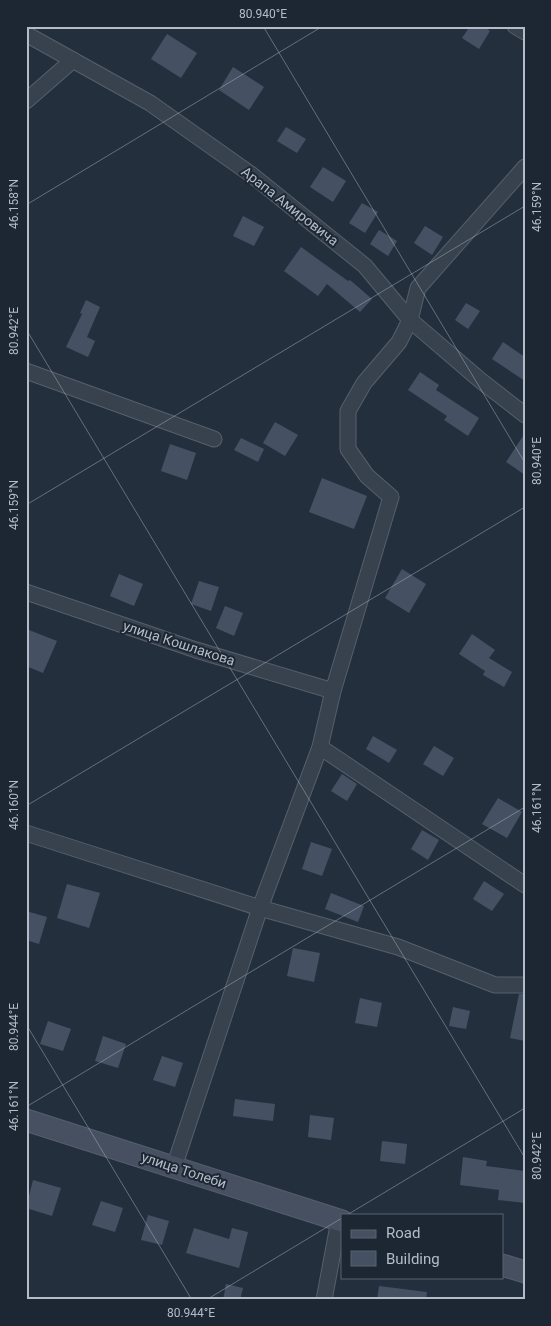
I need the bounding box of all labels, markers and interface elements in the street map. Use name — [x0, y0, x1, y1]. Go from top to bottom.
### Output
text: 80.940°E — [239, 7, 287, 21]
street label: Арапа Амировича — [238, 163, 342, 249]
text: 46.158°N — [7, 179, 21, 229]
text: 46.159°N — [530, 182, 544, 232]
text: 80.942°E — [7, 307, 21, 355]
text: 80.940°E — [530, 437, 544, 485]
text: 46.159°N — [7, 480, 21, 530]
street label: улица Кошлакова — [121, 617, 237, 669]
text: 46.160°N — [7, 780, 21, 830]
text: 46.161°N — [530, 783, 544, 833]
text: 80.944°E — [7, 1003, 21, 1051]
text: 46.161°N — [7, 1081, 21, 1131]
text: 80.942°E — [530, 1132, 544, 1180]
street label: улица Толеби — [139, 1149, 229, 1191]
legend — [341, 1214, 504, 1278]
text: Road — [386, 1224, 420, 1242]
text: Building — [386, 1250, 440, 1268]
text: 80.944°E — [167, 1306, 215, 1320]

